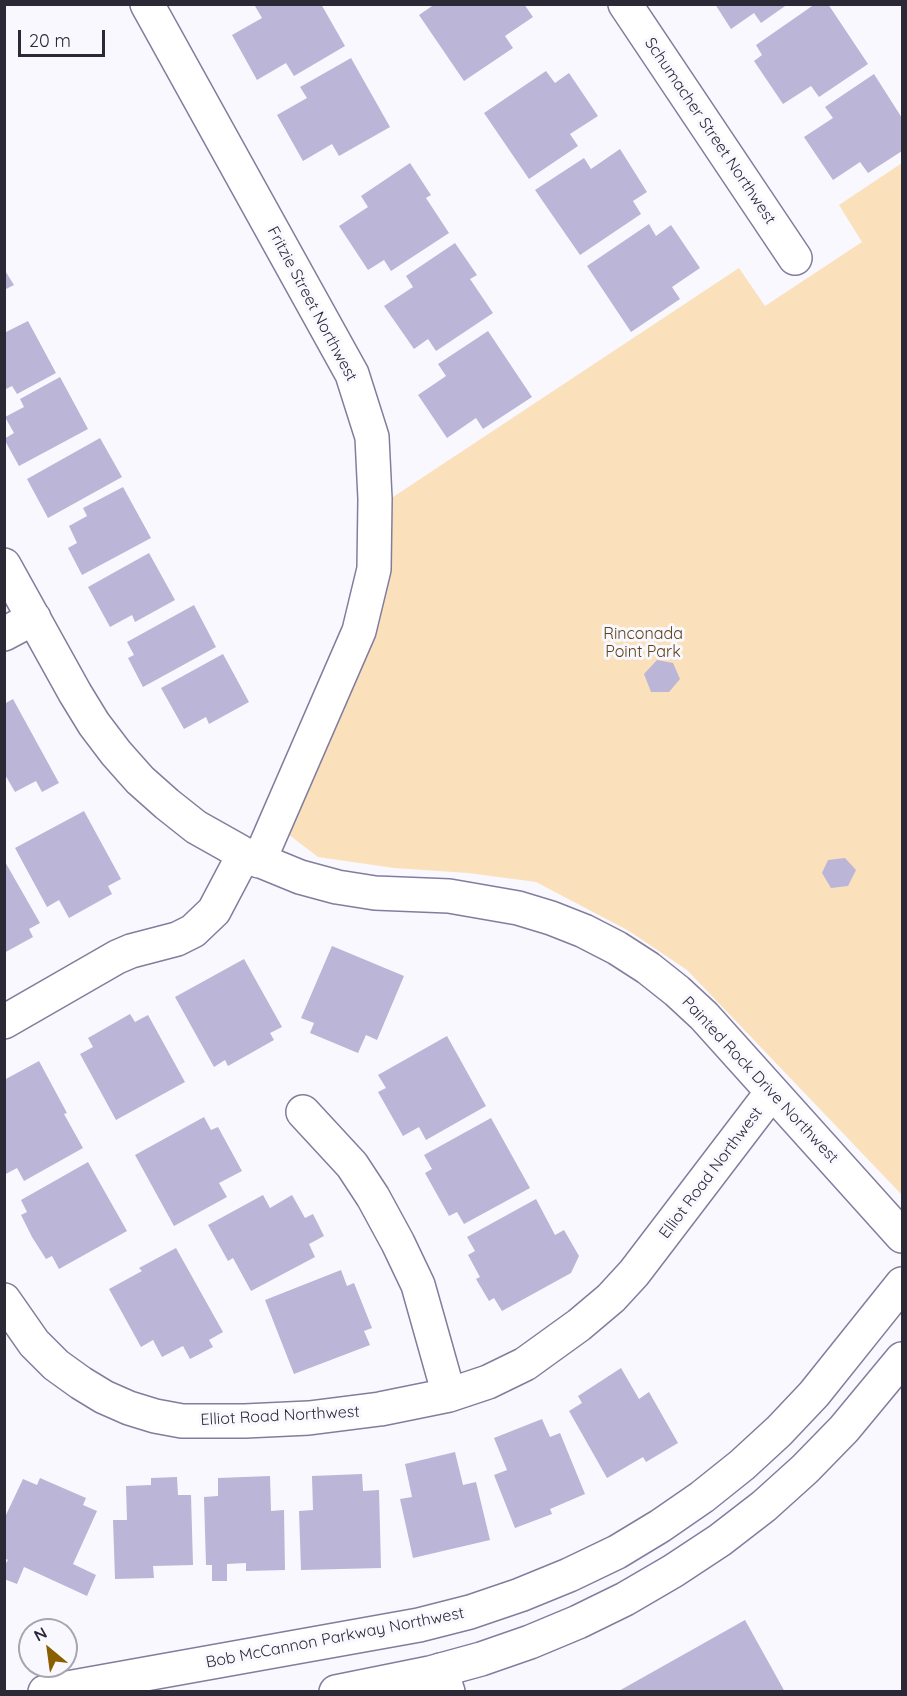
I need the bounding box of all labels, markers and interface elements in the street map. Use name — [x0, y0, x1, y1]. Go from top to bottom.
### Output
scale bar — [21, 18, 108, 56]
text: 20 m — [29, 29, 71, 52]
street label: Schumacher Street Northwest — [640, 34, 780, 228]
street label: Fritzie Street Northwest — [263, 223, 361, 385]
park label: Rinconada Point Park — [603, 624, 683, 662]
street label: Painted Rock Drive Northwest — [678, 993, 842, 1167]
street label: Elliot Road Northwest — [655, 1104, 767, 1242]
street label: Elliot Road Northwest — [200, 1402, 360, 1430]
street label: Bob McCannon Parkway Northwest — [204, 1604, 466, 1672]
north arrow — [18, 1618, 78, 1678]
text: N — [30, 1622, 50, 1646]

